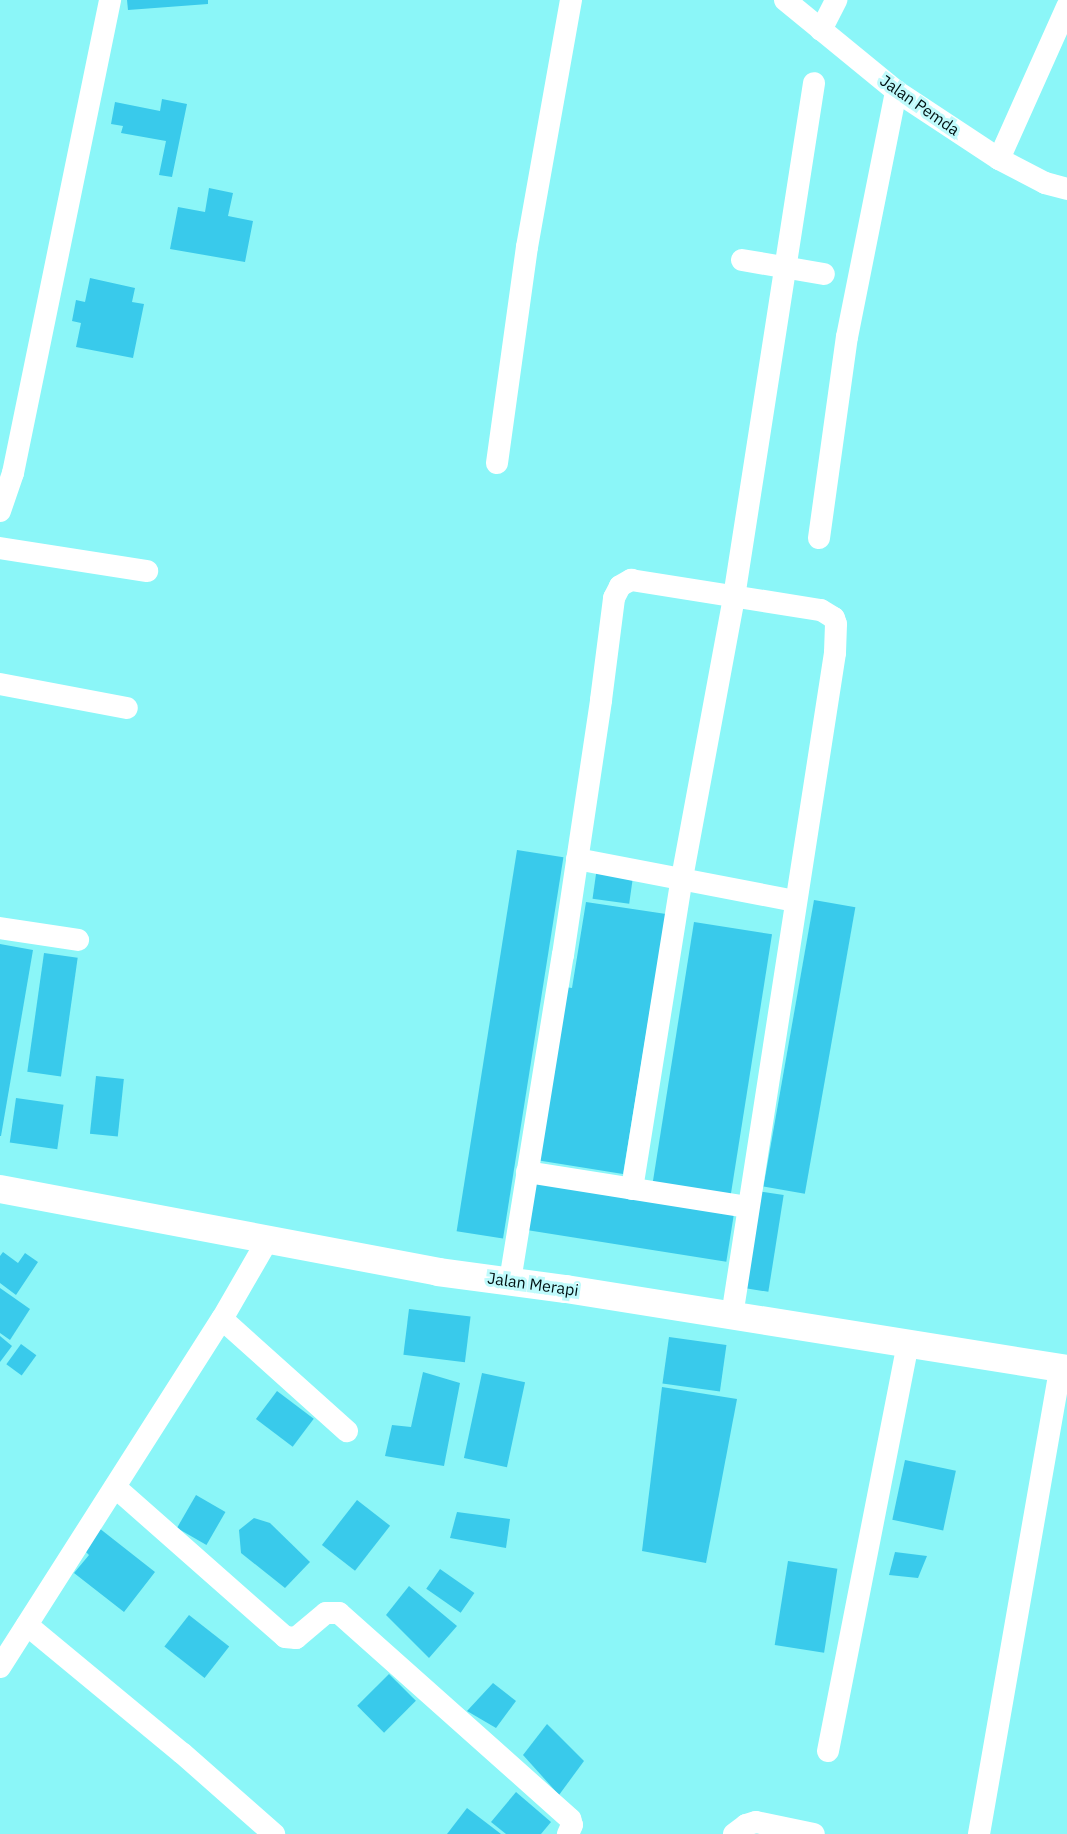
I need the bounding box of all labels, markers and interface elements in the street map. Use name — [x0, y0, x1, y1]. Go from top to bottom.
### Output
street label: Jalan Pemda — [877, 71, 963, 139]
street label: Jalan Merapi — [486, 1268, 580, 1300]

